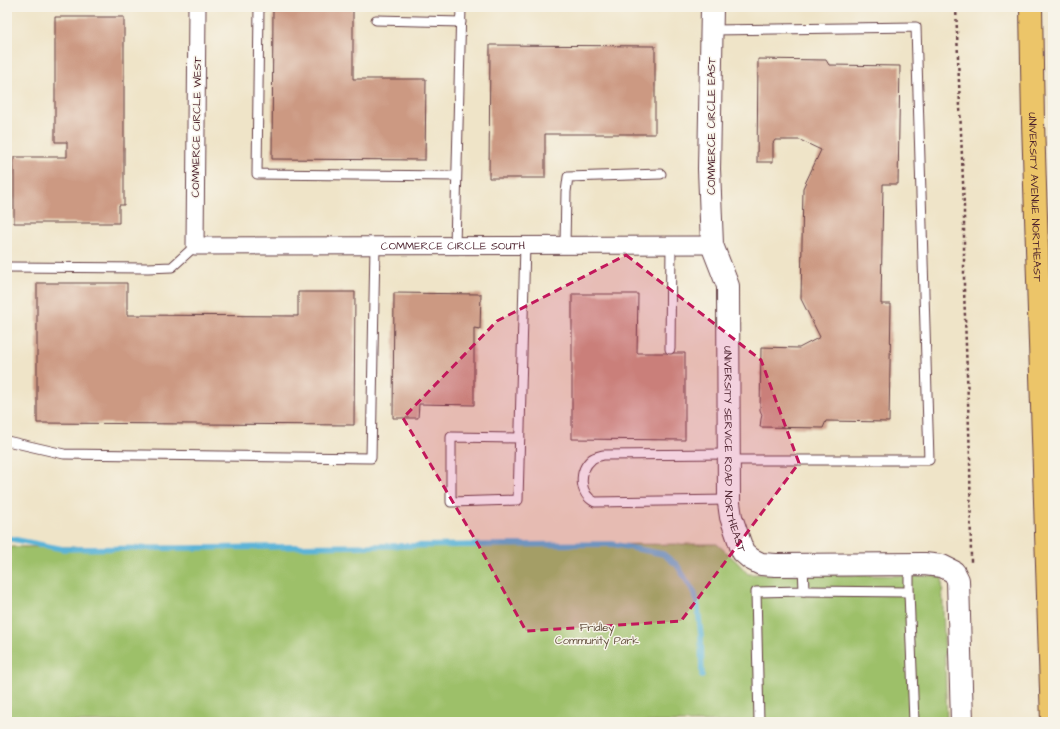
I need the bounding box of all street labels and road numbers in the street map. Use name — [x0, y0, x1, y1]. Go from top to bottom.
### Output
street label: COMMERCE CIRCLE WEST — [188, 56, 205, 198]
street label: COMMERCE CIRCLE EAST — [704, 57, 719, 195]
street label: UNIVERSITY AVENUE NORTHEAST — [1025, 112, 1045, 282]
street label: COMMERCE CIRCLE SOUTH — [381, 238, 525, 254]
street label: UNIVERSITY SERVICE ROAD NORTHEAST — [720, 346, 750, 554]

